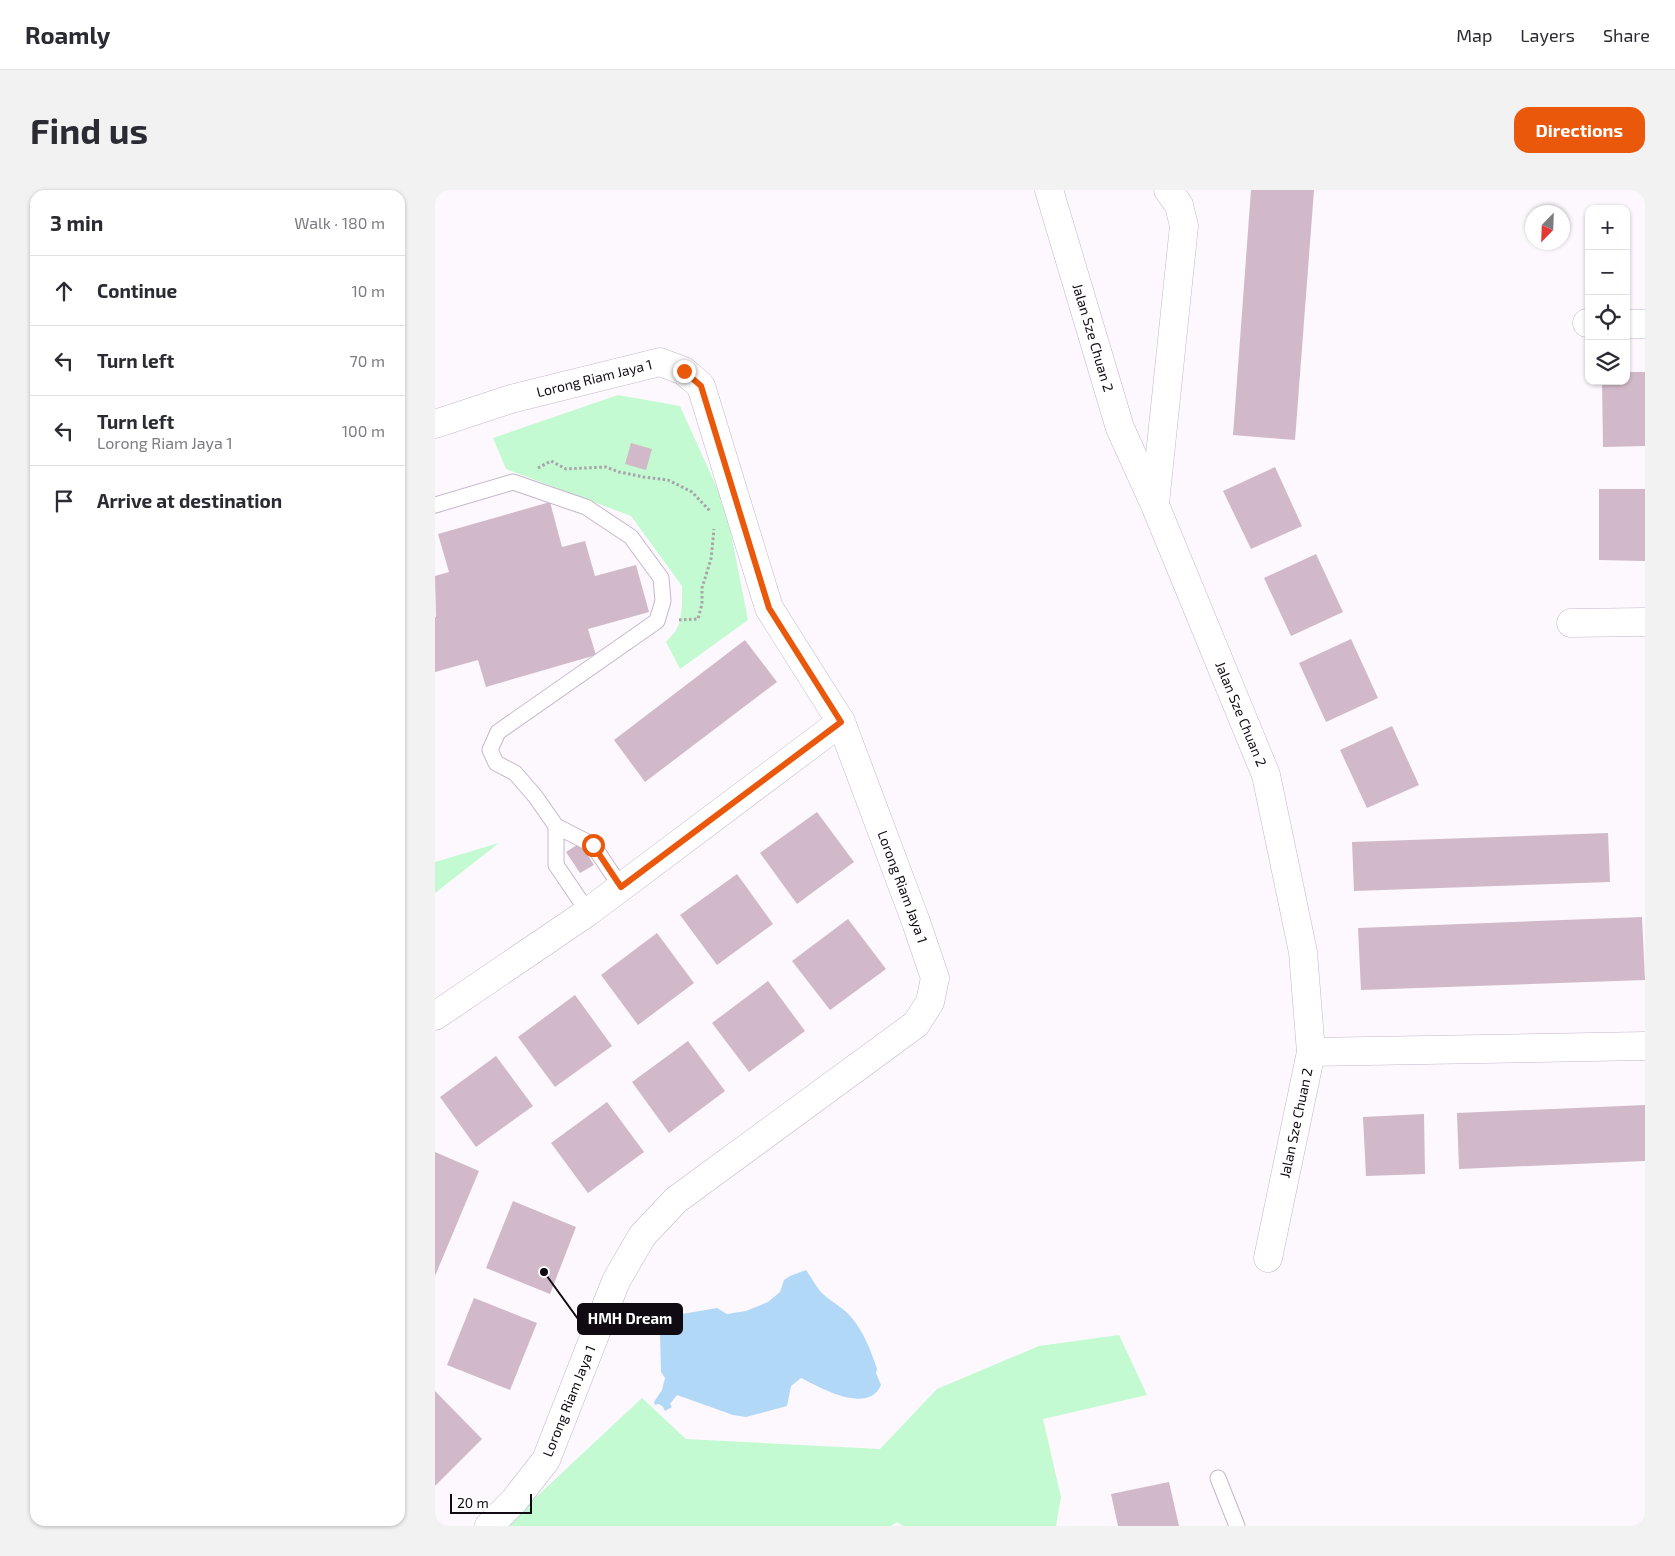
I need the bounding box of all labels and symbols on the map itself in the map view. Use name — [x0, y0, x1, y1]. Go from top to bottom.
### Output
north arrow — [1525, 205, 1570, 250]
street label: Jalan Sze Chuan 2 — [1069, 281, 1118, 394]
street label: Lorong Riam Jaya 1 — [535, 355, 654, 400]
route end — [673, 360, 696, 383]
street label: Jalan Sze Chuan 2 — [1212, 659, 1271, 769]
street label: Lorong Riam Jaya 1 — [875, 828, 932, 945]
route start — [582, 834, 605, 857]
street label: Jalan Sze Chuan 2 — [1276, 1066, 1316, 1179]
callout: HMH Dream — [578, 1304, 682, 1334]
text: HMH Dream — [588, 1309, 672, 1327]
street label: Lorong Riam Jaya 1 — [538, 1343, 599, 1459]
scale bar — [450, 1491, 533, 1514]

